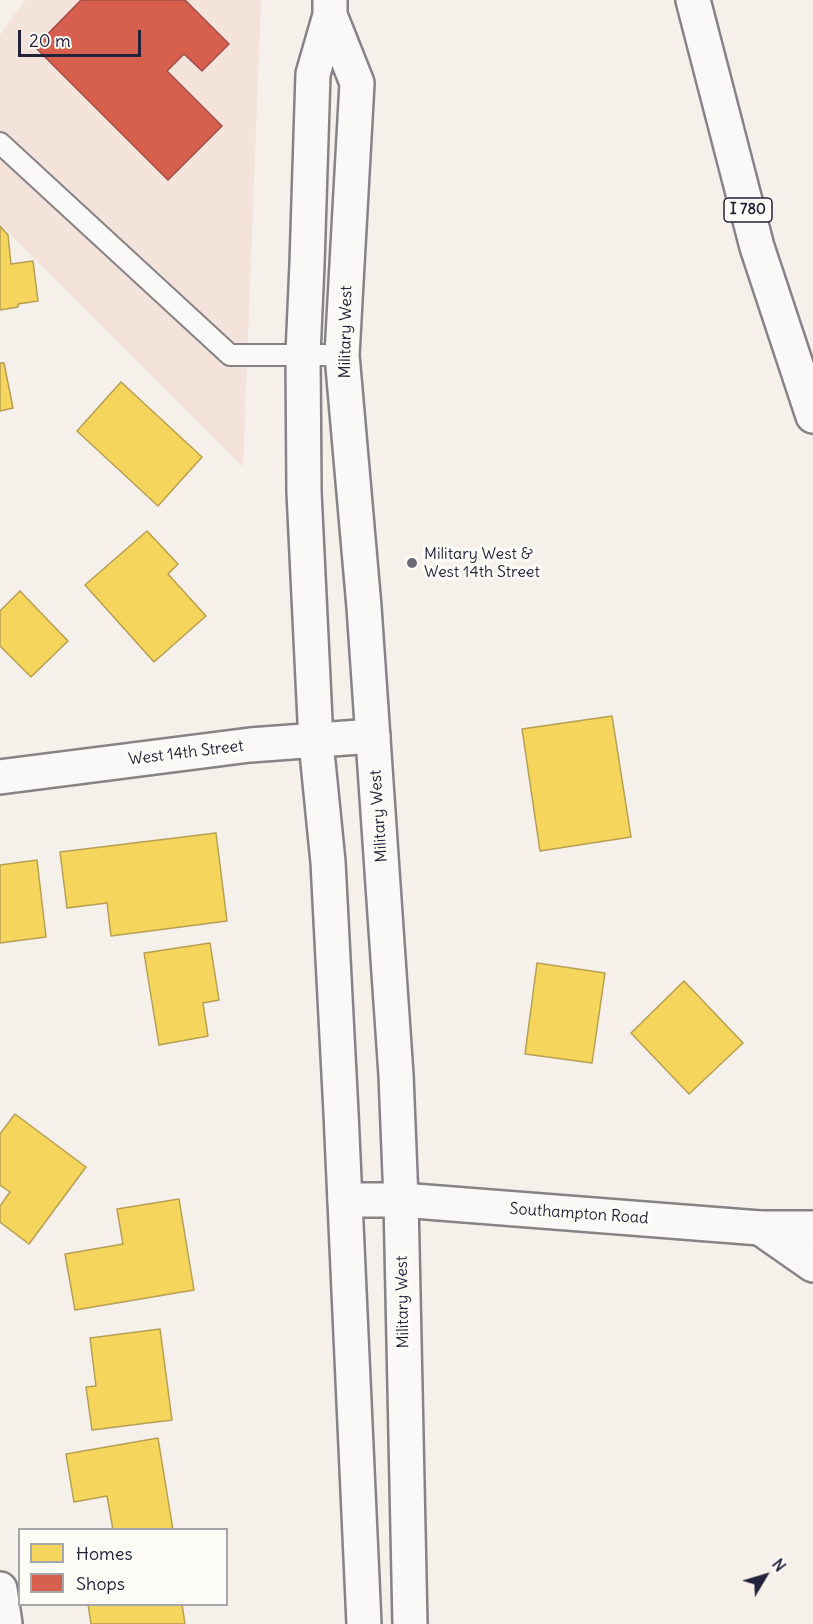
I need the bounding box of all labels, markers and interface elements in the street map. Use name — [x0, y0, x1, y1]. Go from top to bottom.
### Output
scale bar — [21, 18, 144, 56]
text: 20 m — [29, 29, 71, 52]
road number: I 780 — [724, 198, 772, 222]
street label: Military West — [336, 285, 356, 379]
place label: Military West & West 14th Street — [424, 544, 540, 582]
marker: Military West & West 14th Street — [405, 556, 419, 570]
street label: West 14th Street — [127, 736, 245, 770]
street label: Military West — [366, 769, 392, 863]
street label: Southampton Road — [509, 1200, 649, 1228]
street label: Military West — [393, 1255, 413, 1349]
legend — [18, 1528, 228, 1606]
text: Homes — [76, 1542, 133, 1565]
north arrow — [735, 1546, 795, 1606]
text: N — [768, 1554, 790, 1575]
text: Shops — [76, 1572, 125, 1595]

